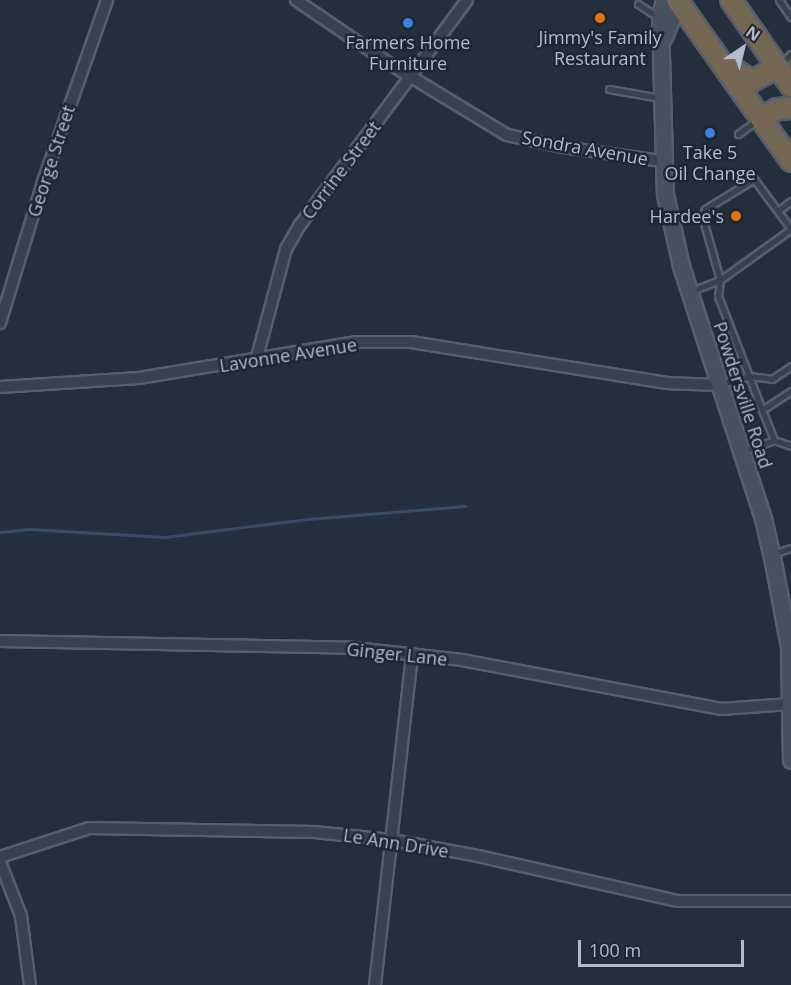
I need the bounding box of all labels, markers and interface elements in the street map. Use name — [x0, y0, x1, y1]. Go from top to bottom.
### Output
marker: Jimmy's Family Restaurant — [593, 11, 607, 25]
marker: Farmers Home Furniture — [401, 16, 415, 30]
north arrow — [713, 18, 773, 78]
text: N — [742, 21, 765, 46]
place label: Jimmy's Family Restaurant — [539, 27, 661, 70]
place label: Farmers Home Furniture — [346, 32, 470, 74]
street label: George Street — [23, 102, 79, 220]
street label: Corrine Street — [297, 117, 385, 223]
street label: Sondra Avenue — [520, 126, 650, 170]
marker: Take 5 Oil Change — [703, 126, 717, 140]
place label: Take 5 Oil Change — [664, 142, 756, 184]
place label: Hardee's — [650, 205, 724, 227]
marker: Hardee's — [729, 209, 743, 223]
street label: Powdersville Road — [709, 319, 777, 471]
street label: Lavonne Avenue — [218, 333, 358, 377]
street label: Ginger Lane — [346, 638, 448, 670]
street label: Le Ann Drive — [342, 824, 450, 862]
scale bar — [581, 928, 748, 966]
text: 100 m — [589, 938, 641, 962]

